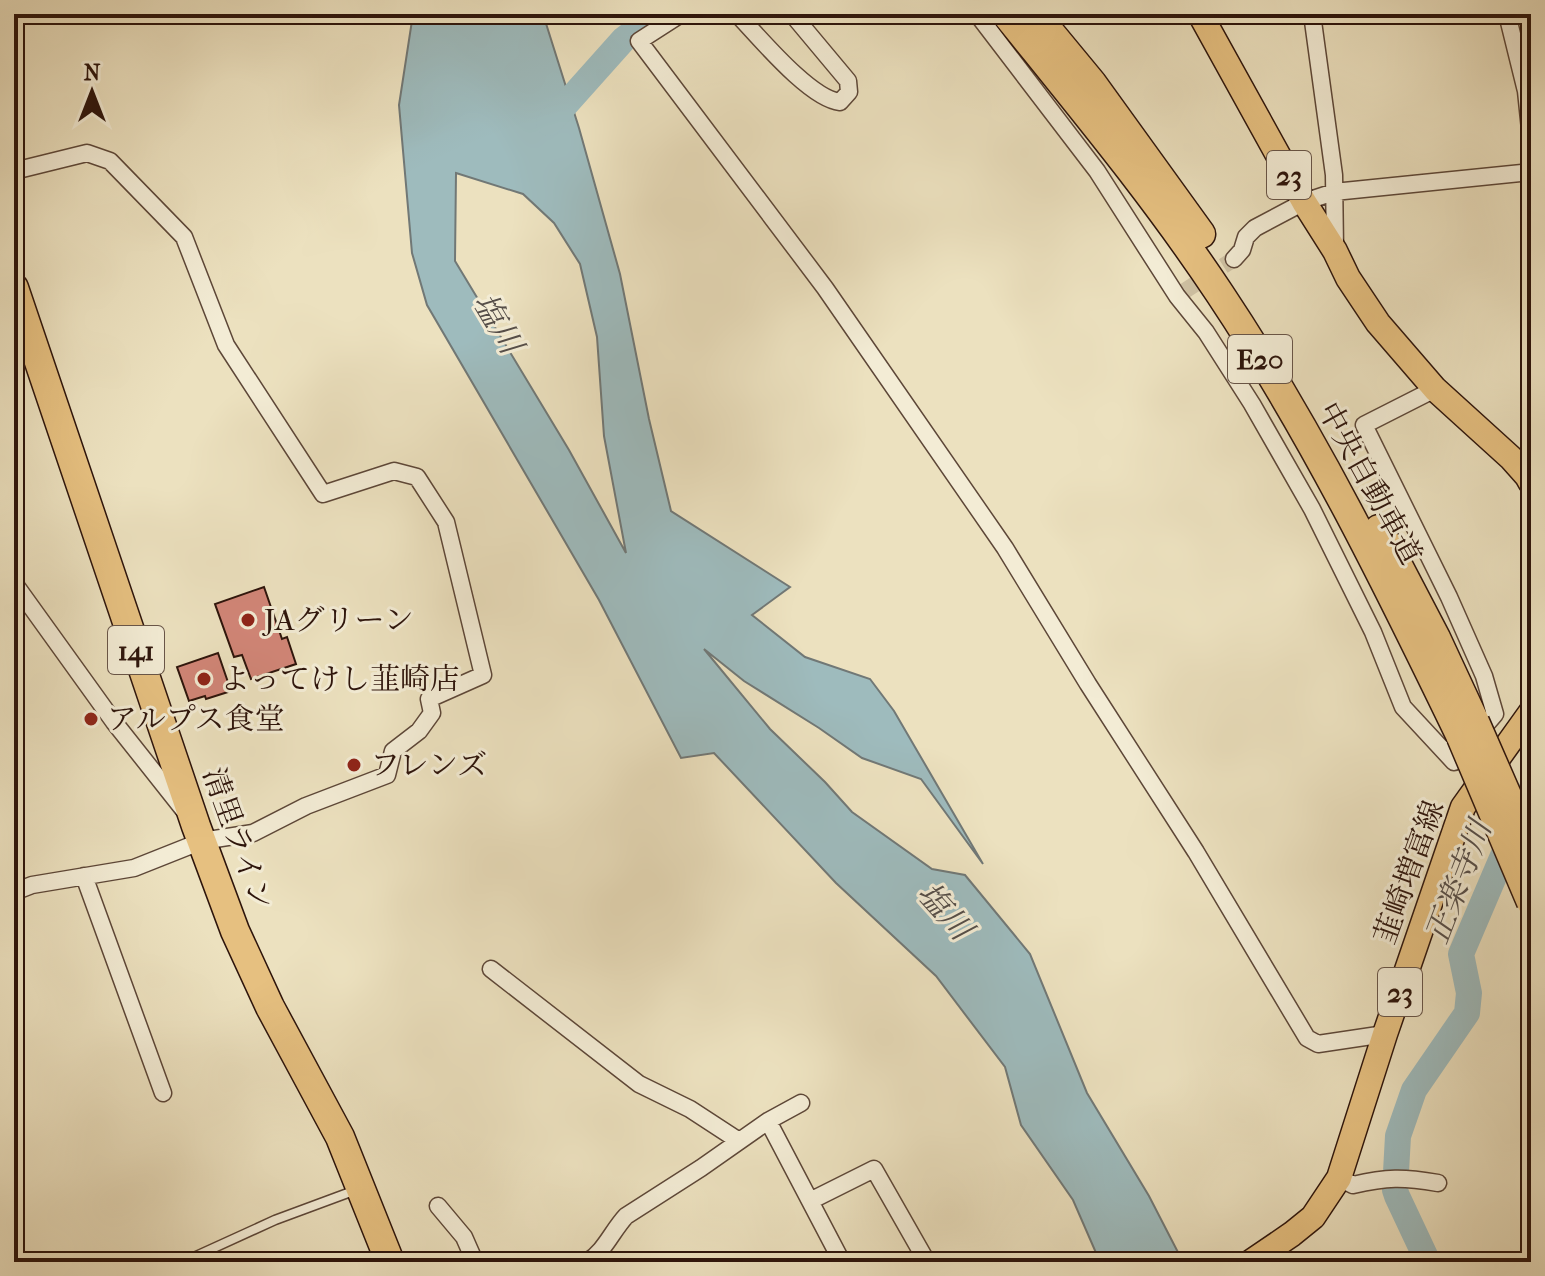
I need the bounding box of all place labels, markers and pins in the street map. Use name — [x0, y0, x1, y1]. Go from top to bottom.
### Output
place label: JAグリーン — [262, 603, 414, 638]
marker: JAグリーン — [239, 611, 257, 629]
place label: よってけし韮崎店 — [220, 662, 460, 697]
marker: よってけし韮崎店 — [195, 670, 213, 688]
place label: アルプス食堂 — [107, 702, 285, 737]
marker: アルプス食堂 — [82, 710, 100, 728]
place label: フレンズ — [370, 748, 487, 783]
marker: フレンズ — [345, 756, 363, 774]

